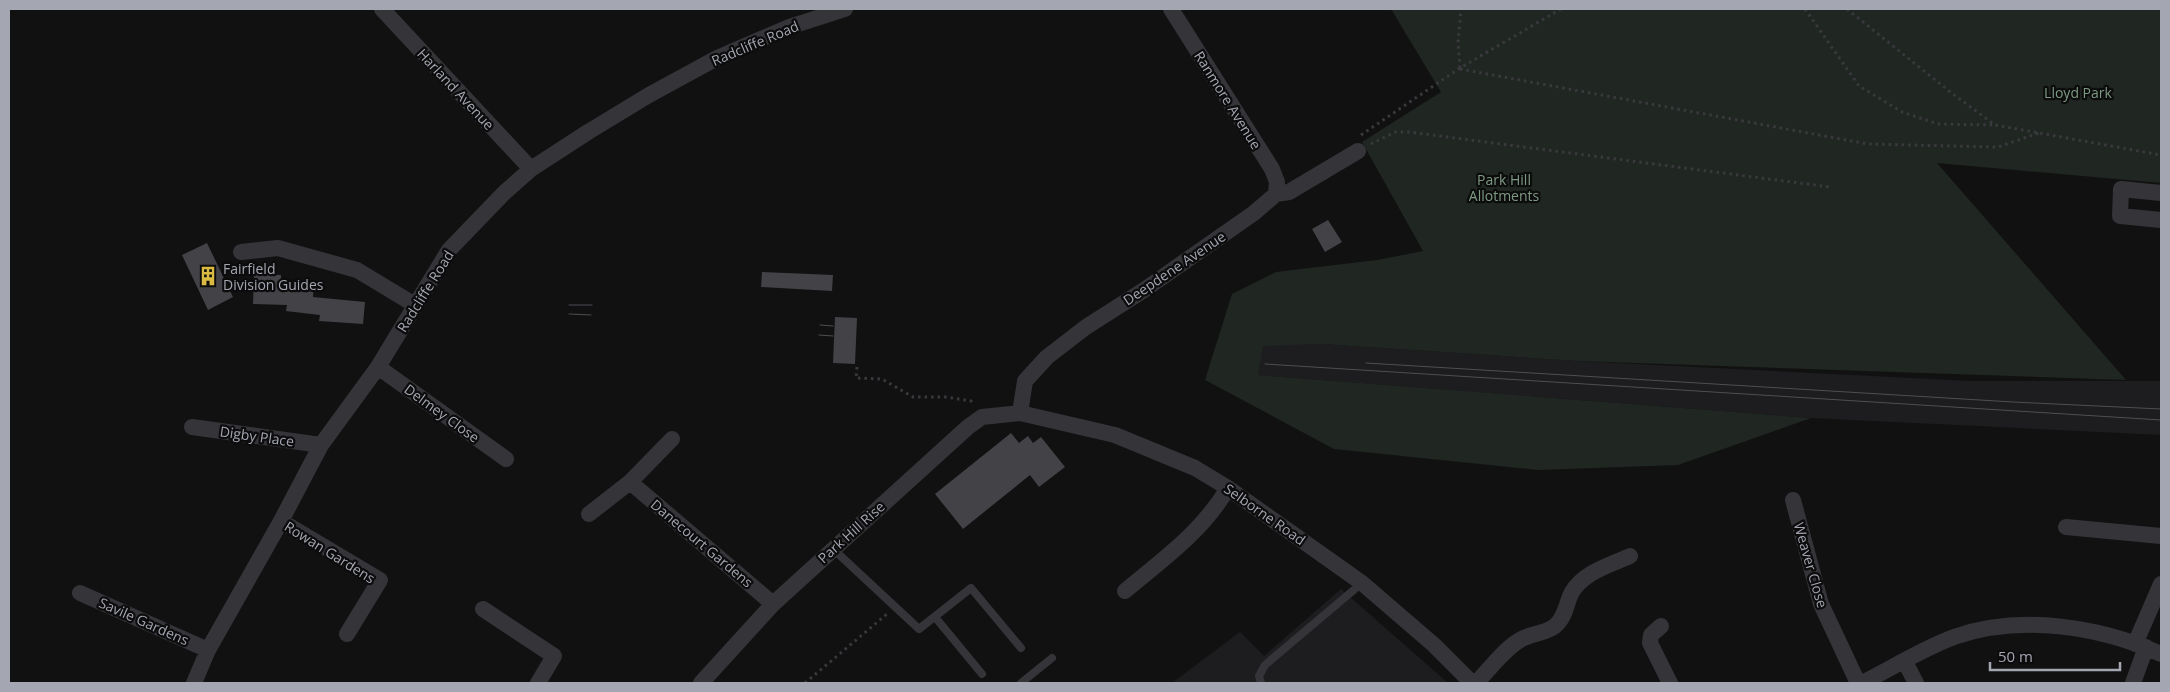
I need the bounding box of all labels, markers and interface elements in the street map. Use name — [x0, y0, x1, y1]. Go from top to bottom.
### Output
street label: Radcliffe Road — [708, 16, 802, 70]
street label: Harland Avenue — [413, 44, 499, 134]
street label: Ranmore Avenue — [1190, 47, 1266, 153]
park label: Lloyd Park — [2044, 83, 2113, 102]
park label: Park Hill Allotments — [1469, 170, 1540, 205]
street label: Deepdene Avenue — [1119, 227, 1229, 309]
street label: Radcliffe Road — [392, 246, 458, 336]
place label: Fairfield Division Guides — [223, 259, 324, 294]
building icon: Fairfield Division Guides — [197, 265, 219, 287]
street label: Delmey Close — [401, 379, 483, 447]
street label: Digby Place — [219, 421, 296, 451]
street label: Selborne Road — [1221, 479, 1309, 549]
street label: Danecourt Gardens — [647, 495, 757, 592]
street label: Park Hill Rise — [813, 497, 889, 567]
street label: Rowan Gardens — [281, 517, 379, 588]
street label: Weaver Close — [1790, 520, 1832, 610]
street label: Savile Gardens — [96, 593, 192, 649]
scale bar — [1990, 640, 2120, 672]
text: 50 m — [1998, 646, 2033, 666]

